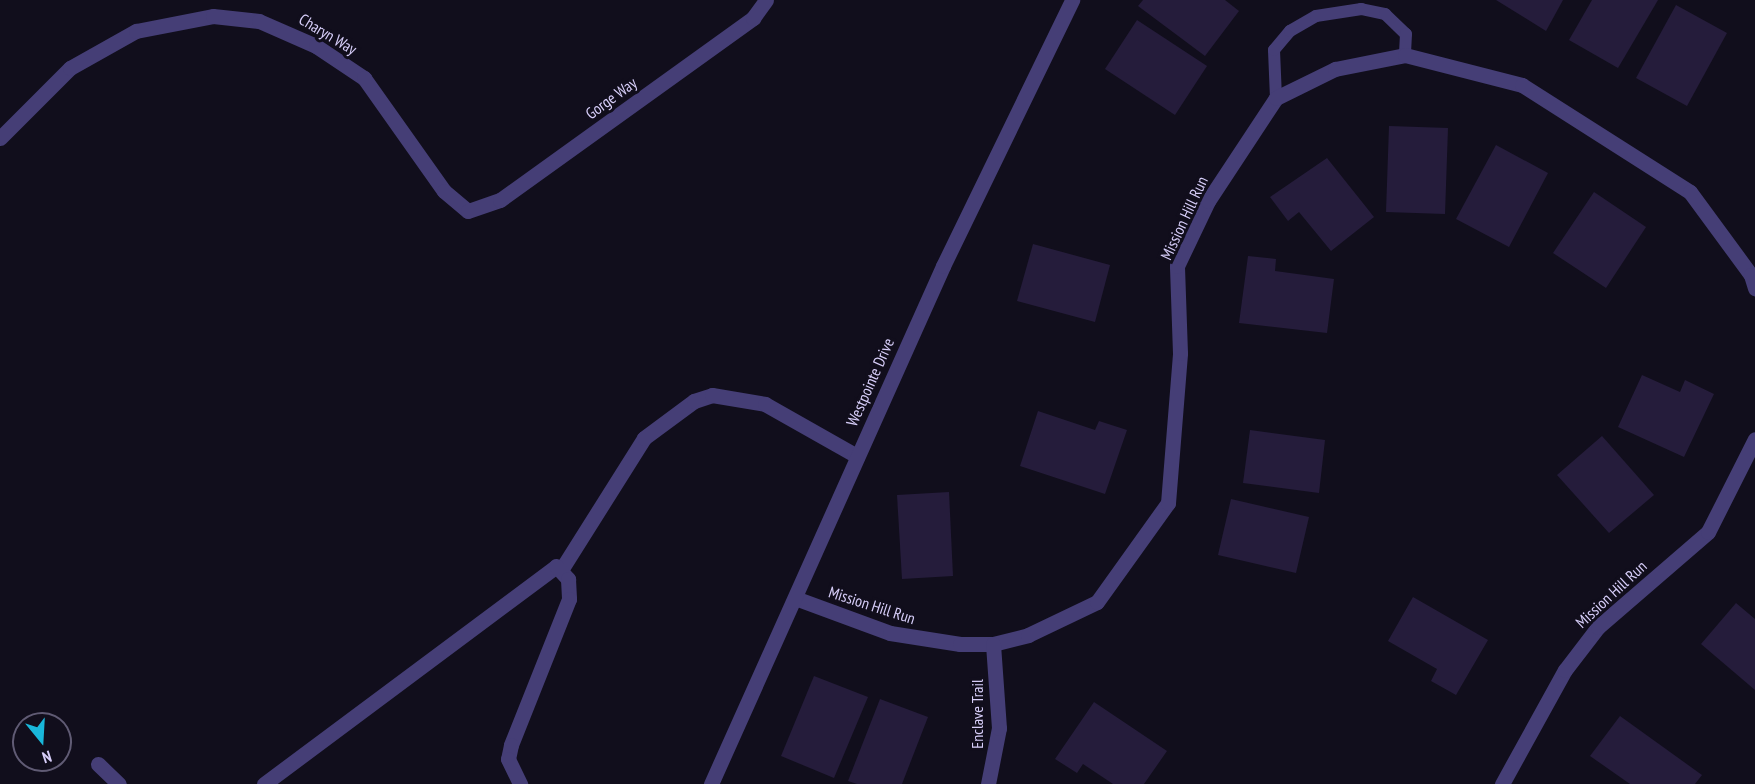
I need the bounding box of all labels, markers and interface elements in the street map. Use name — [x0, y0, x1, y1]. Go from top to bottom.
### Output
street label: Charyn Way — [296, 9, 360, 59]
street label: Gorge Way — [582, 73, 640, 123]
street label: Mission Hill Run — [1156, 173, 1212, 263]
street label: Westpointe Drive — [842, 335, 898, 429]
street label: Mission Hill Run — [1572, 556, 1650, 632]
street label: Mission Hill Run — [826, 582, 918, 628]
street label: Enclave Trail — [967, 679, 987, 749]
north arrow — [12, 712, 72, 772]
text: N — [40, 746, 54, 768]

